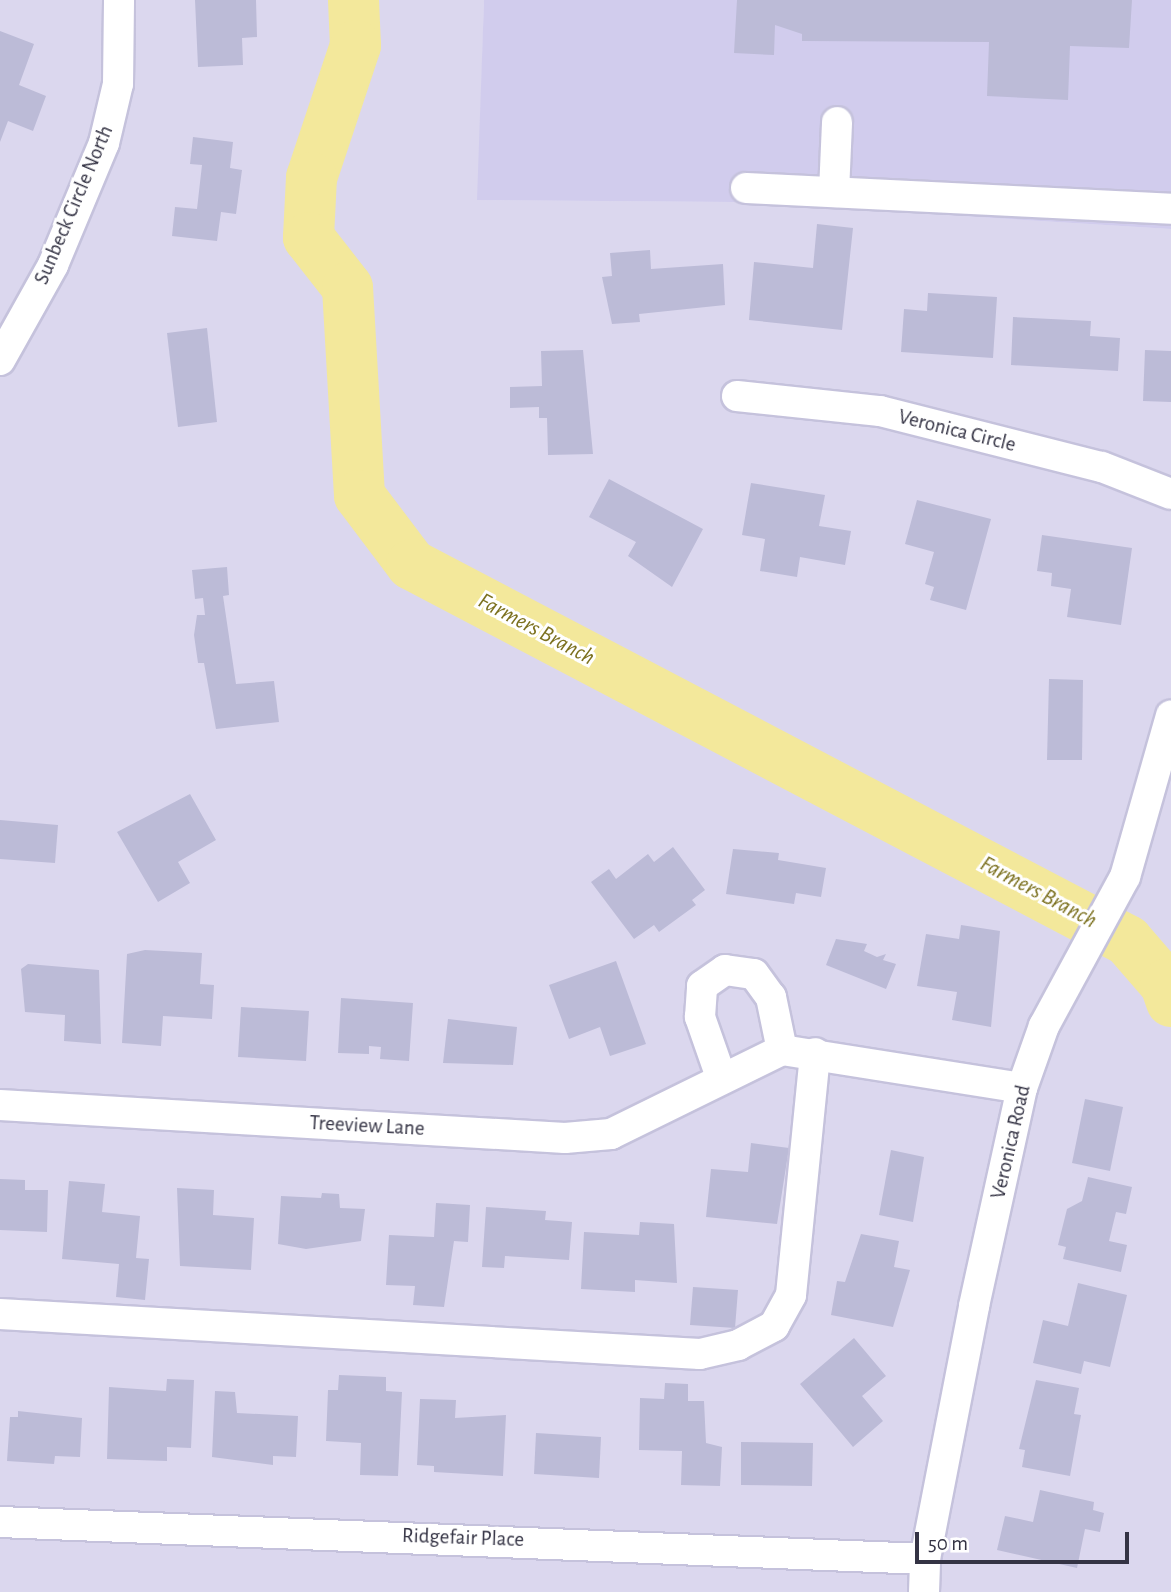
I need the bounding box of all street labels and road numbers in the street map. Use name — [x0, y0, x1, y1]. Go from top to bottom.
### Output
street label: Sunbeck Circle North — [29, 122, 119, 288]
street label: Veronica Circle — [896, 404, 1018, 458]
street label: Veronica Road — [986, 1083, 1036, 1201]
street label: Treeview Lane — [309, 1110, 425, 1142]
street label: Ridgefair Place — [401, 1523, 525, 1553]

